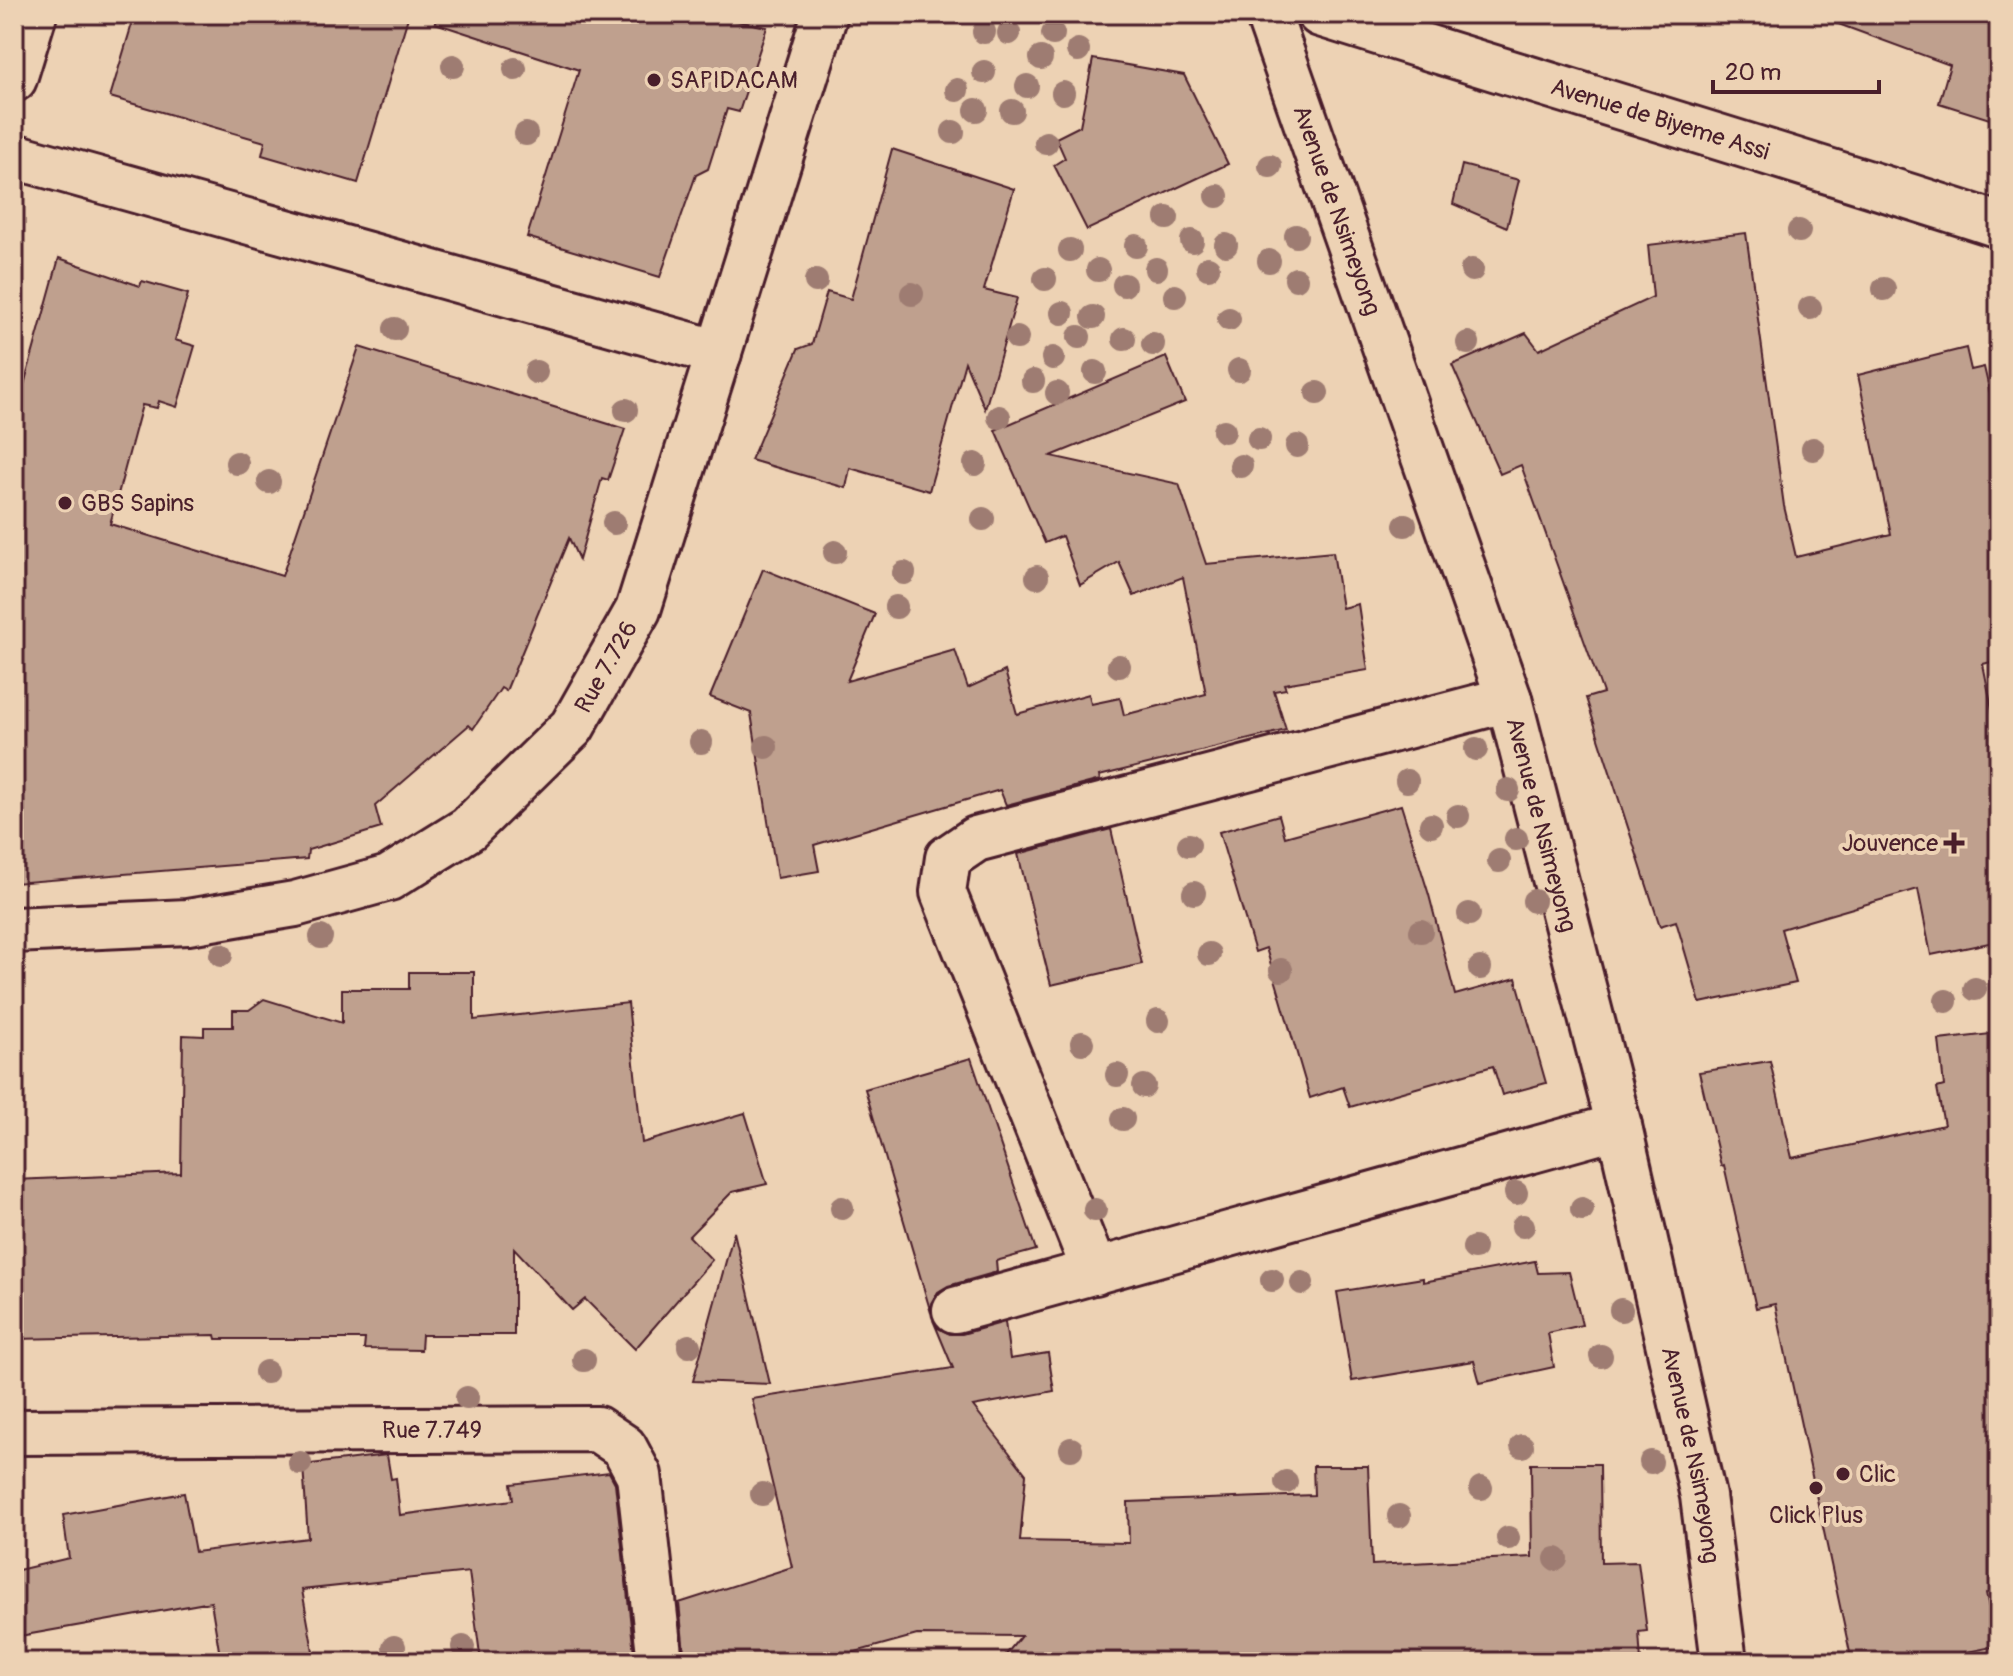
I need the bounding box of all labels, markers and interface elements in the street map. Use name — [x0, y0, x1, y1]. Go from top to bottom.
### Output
scale bar — [1713, 44, 1879, 94]
text: 20 m — [1725, 58, 1781, 87]
place label: SAPIDACAM — [670, 66, 798, 95]
marker: SAPIDACAM — [645, 71, 663, 89]
street label: Avenue de Biyeme Assi — [1547, 72, 1773, 166]
street label: Avenue de Nsimeyong — [1287, 101, 1387, 319]
place label: GBS Sapins — [81, 489, 194, 518]
marker: GBS Sapins — [56, 494, 74, 512]
street label: Rue 7.726 — [569, 616, 643, 718]
street label: Avenue de Nsimeyong — [1500, 714, 1583, 935]
place label: Jouvence — [1842, 829, 1938, 858]
marker: Jouvence — [1945, 834, 1963, 852]
street label: Avenue de Nsimeyong — [1655, 1344, 1726, 1565]
street label: Rue 7.749 — [382, 1415, 482, 1445]
place label: Clic — [1859, 1460, 1896, 1489]
marker: Clic — [1834, 1465, 1852, 1483]
marker: Click Plus — [1807, 1479, 1825, 1497]
place label: Click Plus — [1769, 1501, 1863, 1530]

